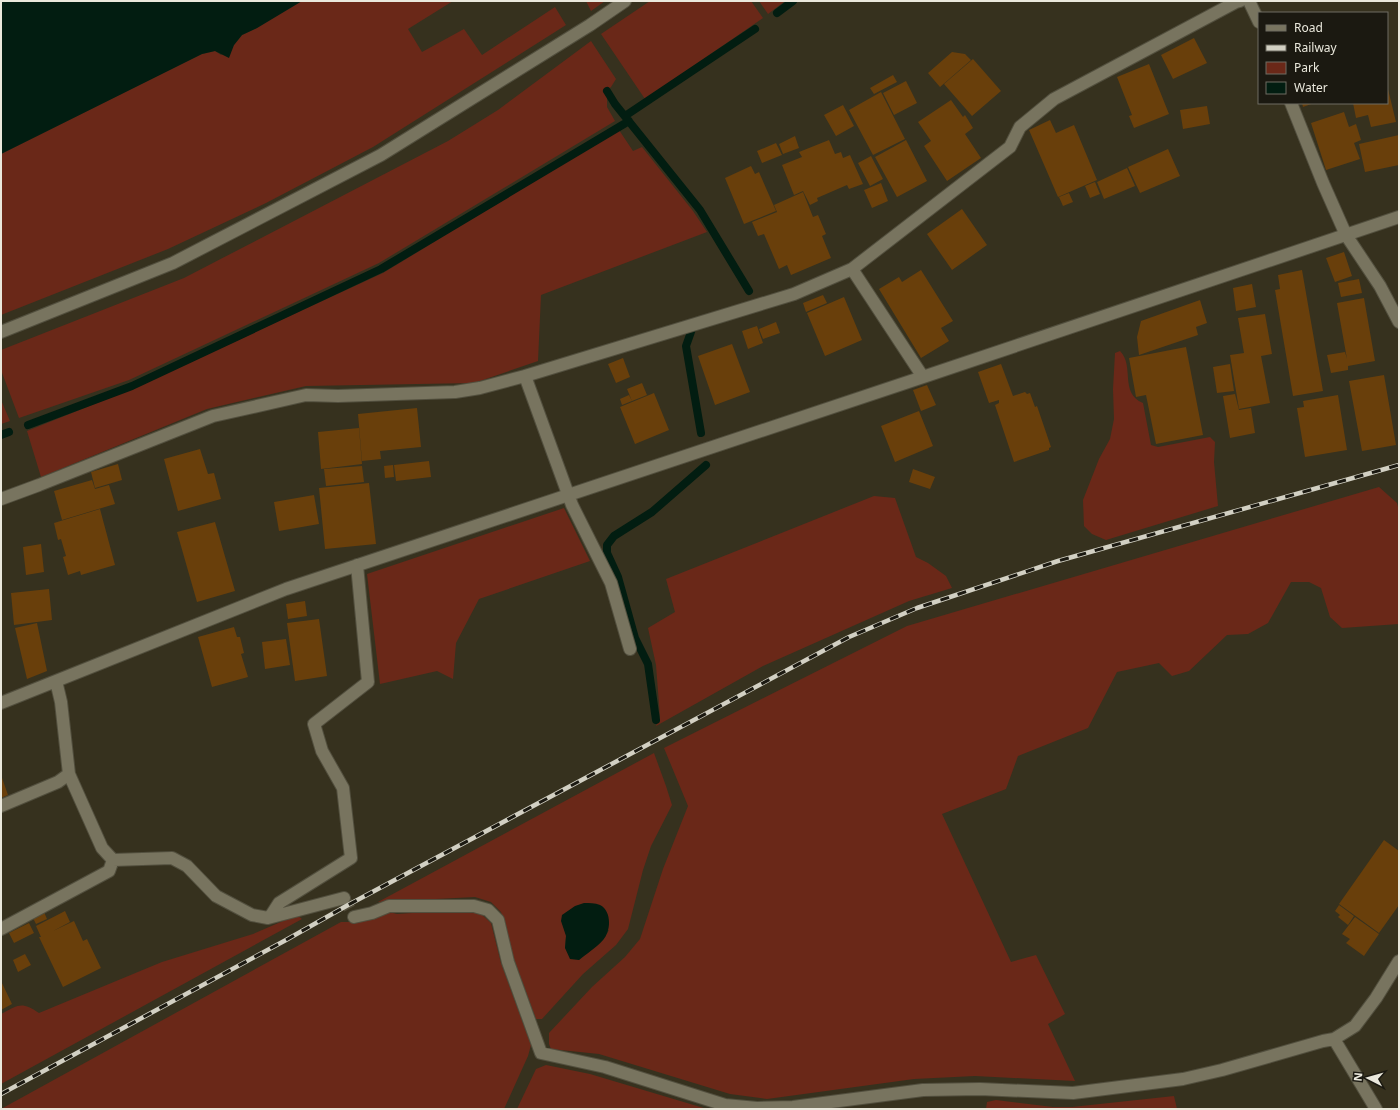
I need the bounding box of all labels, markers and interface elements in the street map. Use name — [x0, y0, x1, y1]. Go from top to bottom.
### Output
legend — [1258, 12, 1388, 104]
text: Road — [1294, 19, 1323, 36]
text: Railway — [1294, 39, 1338, 56]
text: Park — [1294, 59, 1320, 76]
text: Water — [1294, 79, 1328, 96]
north arrow — [1348, 1058, 1388, 1098]
text: N — [1350, 1072, 1365, 1082]

